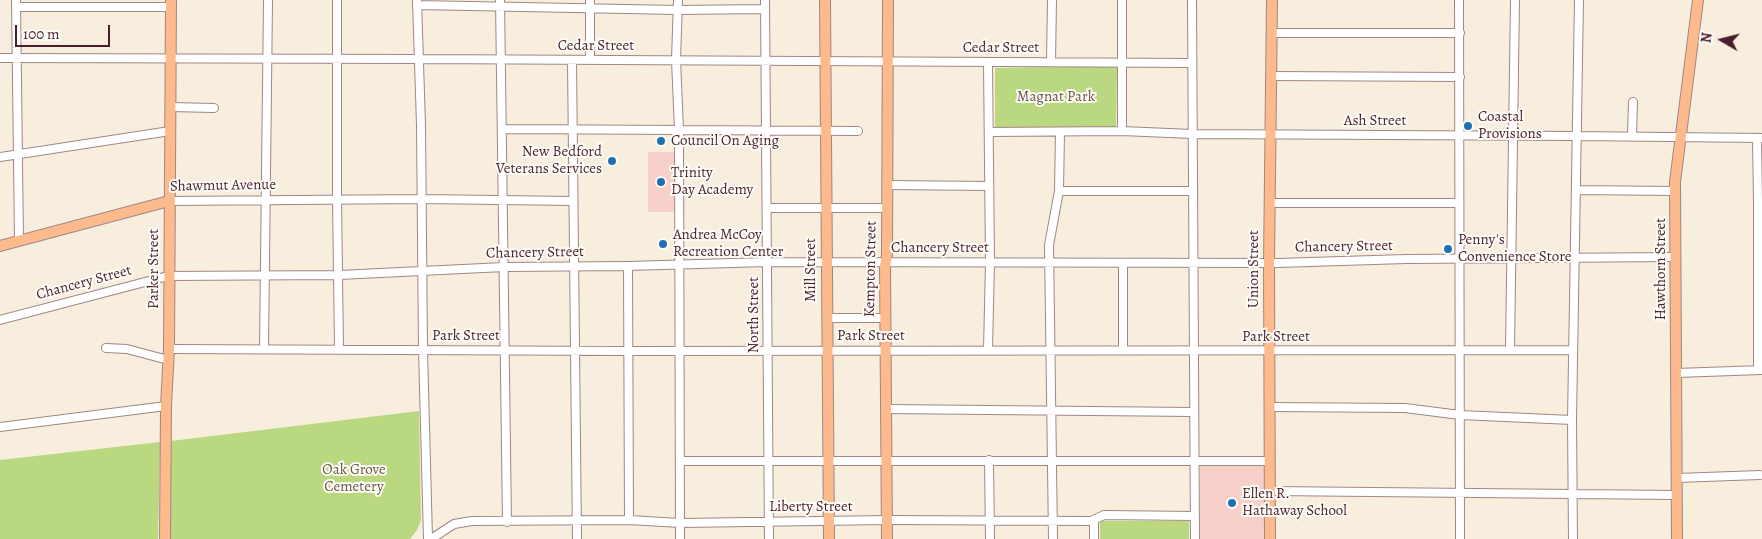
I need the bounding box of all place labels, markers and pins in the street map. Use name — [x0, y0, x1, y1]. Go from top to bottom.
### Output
place label: Coastal Provisions — [1478, 108, 1542, 143]
marker: Coastal Provisions — [1462, 120, 1474, 132]
place label: Council On Aging — [671, 132, 779, 150]
marker: Council On Aging — [655, 135, 667, 147]
place label: New Bedford Veterans Services — [496, 143, 602, 178]
marker: New Bedford Veterans Services — [606, 155, 618, 167]
place label: Trinity Day Academy — [671, 164, 753, 199]
marker: Trinity Day Academy — [655, 176, 667, 188]
place label: Andrea McCoy Recreation Center — [673, 226, 783, 261]
place label: Penny's Convenience Store — [1458, 231, 1572, 266]
marker: Andrea McCoy Recreation Center — [657, 238, 669, 250]
marker: Penny's Convenience Store — [1442, 243, 1454, 255]
place label: Ellen R. Hathaway School — [1242, 485, 1347, 520]
marker: Ellen R. Hathaway School — [1226, 497, 1238, 509]

